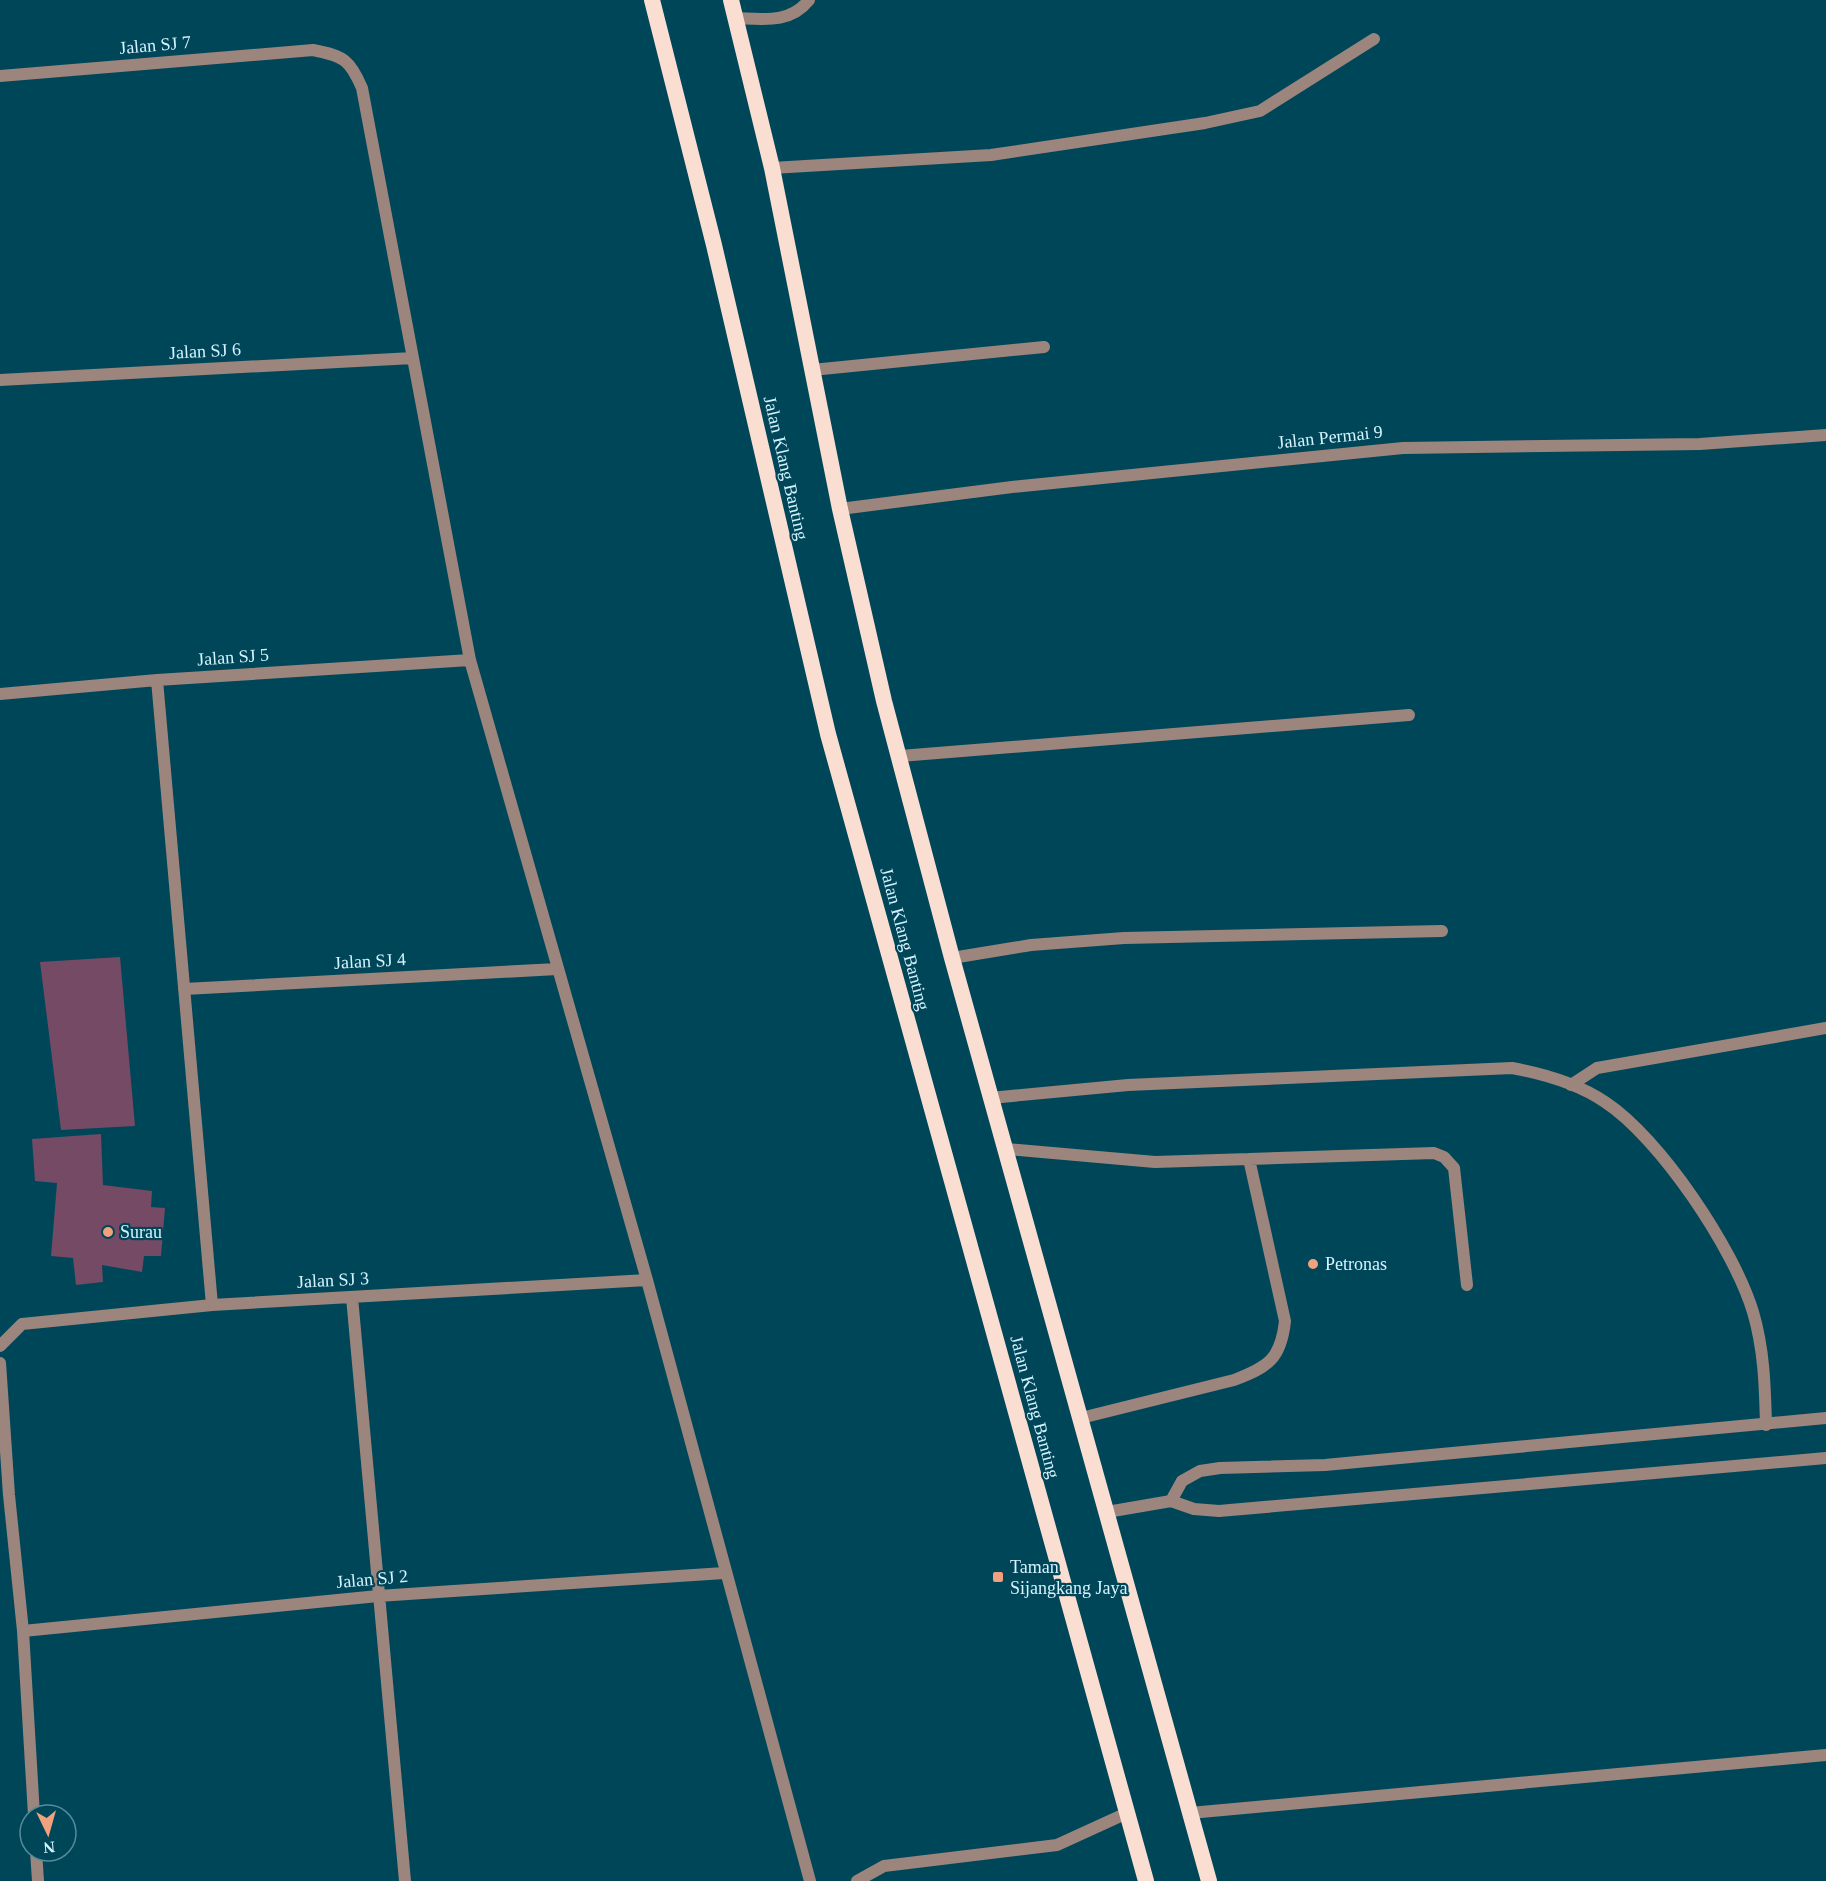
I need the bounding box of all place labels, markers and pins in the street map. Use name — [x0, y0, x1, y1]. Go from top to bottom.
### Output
place label: Surau — [120, 1222, 162, 1242]
marker: Surau — [101, 1225, 115, 1239]
place label: Petronas — [1325, 1254, 1387, 1274]
marker: Petronas — [1306, 1257, 1320, 1271]
place label: Taman Sijangkang Jaya — [1010, 1557, 1127, 1598]
marker: Taman Sijangkang Jaya — [991, 1570, 1005, 1584]

